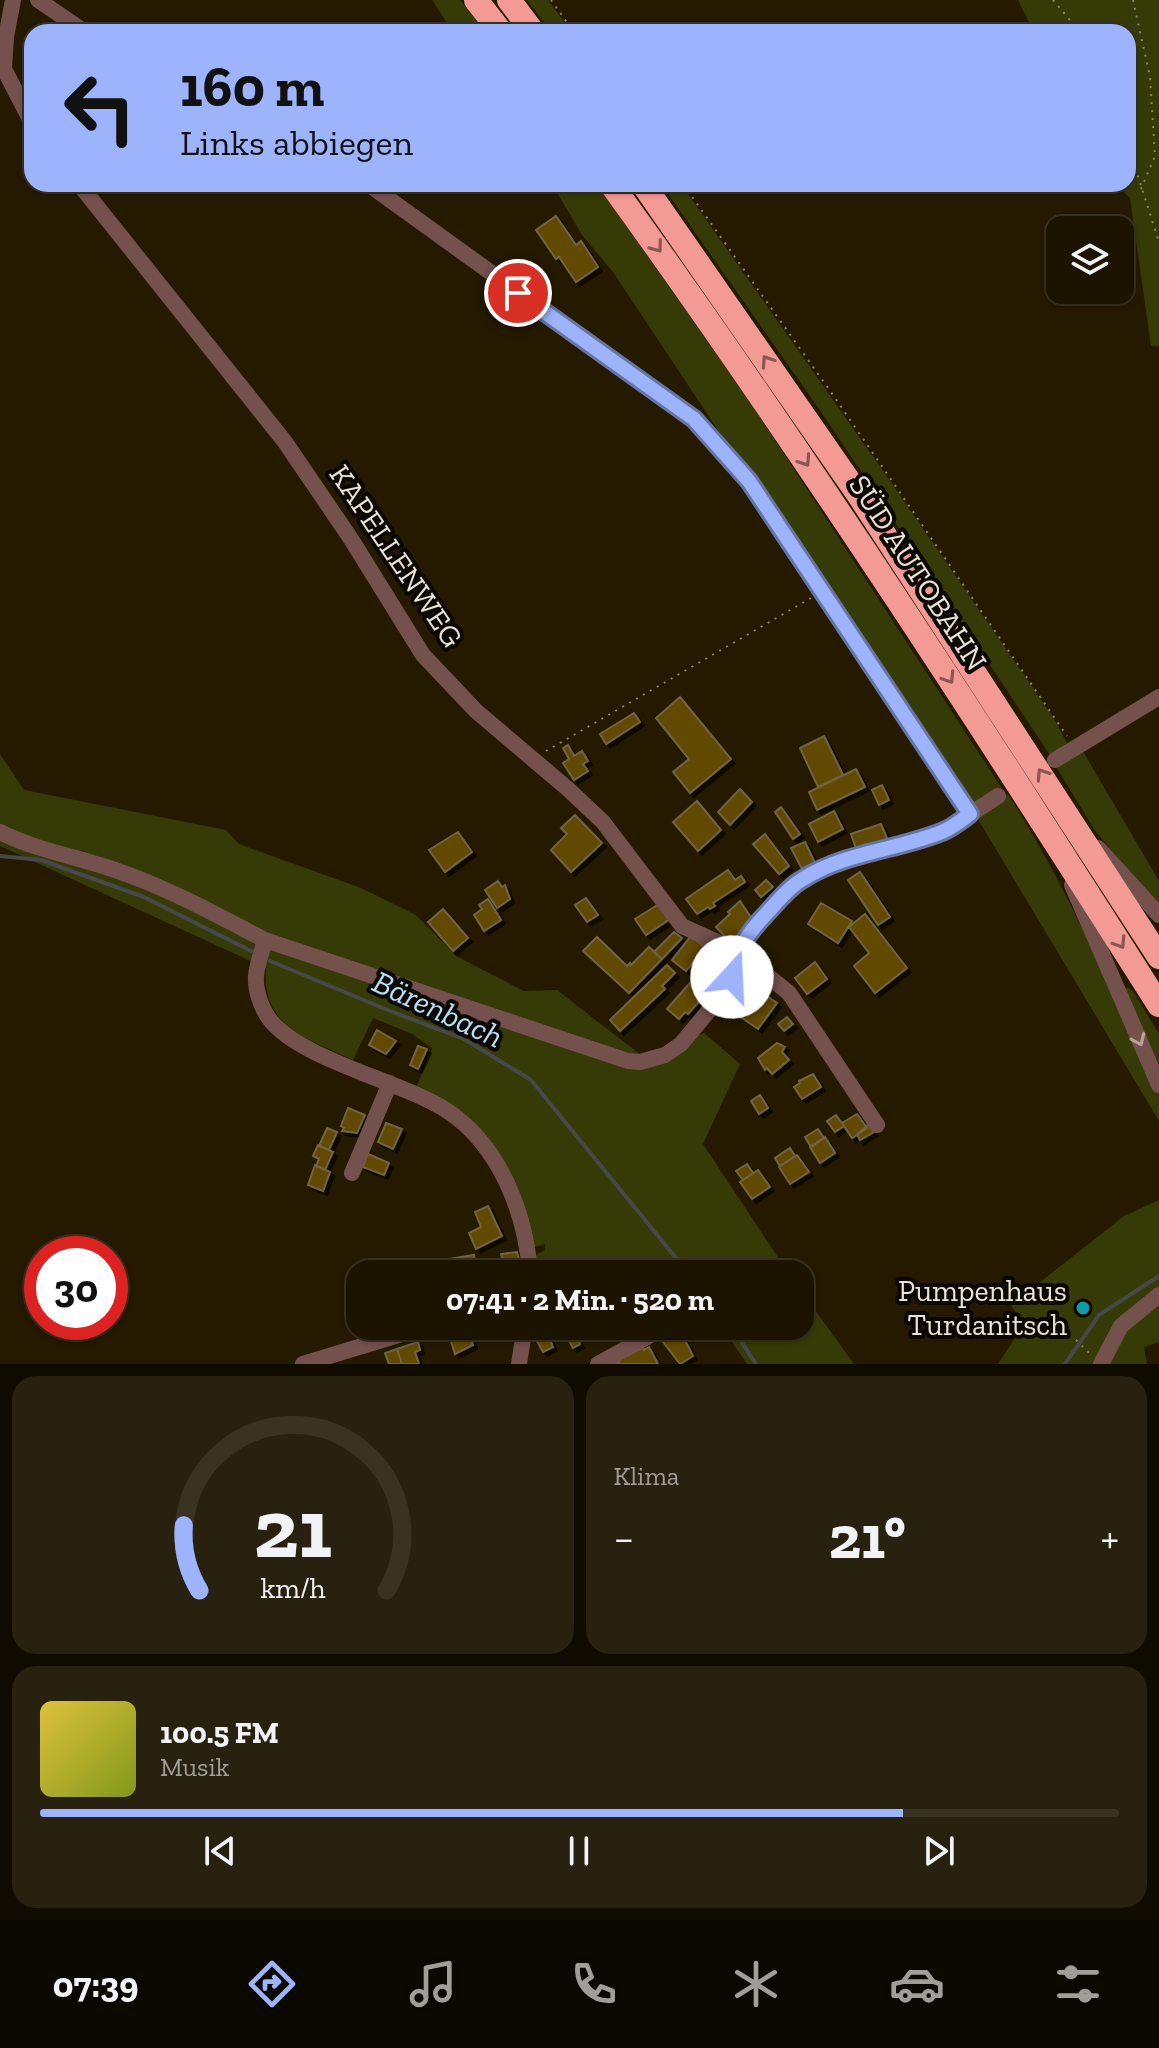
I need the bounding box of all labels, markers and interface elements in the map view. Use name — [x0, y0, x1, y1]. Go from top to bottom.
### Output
text: 160 m — [180, 53, 324, 120]
icon: left — [48, 56, 152, 160]
text: Links abbiegen — [180, 121, 413, 164]
map controls — [1046, 216, 1134, 304]
button: layers — [1046, 216, 1134, 304]
one-way arrow — [647, 239, 662, 253]
pin — [484, 259, 552, 327]
icon: arrive — [496, 271, 540, 315]
one-way arrow — [762, 355, 777, 369]
one-way arrow — [795, 453, 810, 467]
street label: KAPELLENWEG — [322, 458, 470, 654]
street label: SÜD AUTOBAHN — [841, 468, 995, 678]
one-way arrow — [939, 669, 954, 684]
one-way arrow — [1036, 768, 1051, 782]
position arrow — [690, 935, 774, 1019]
one-way arrow — [1110, 935, 1125, 949]
water label: Bärenbach — [367, 962, 509, 1056]
one-way arrow — [1129, 1031, 1145, 1046]
speed limit sign: 30 — [24, 1236, 128, 1340]
place label: Pumpenhaus Turdanitsch — [898, 1273, 1067, 1343]
text: 07:41 · 2 Min. · 520 m — [446, 1282, 714, 1318]
marker: Pumpenhaus Turdanitsch — [1074, 1299, 1092, 1317]
text: Klima — [614, 1460, 679, 1492]
text: 21 — [254, 1478, 332, 1578]
text: 21° — [829, 1501, 906, 1573]
text: − — [614, 1511, 634, 1564]
text: + — [1100, 1511, 1119, 1564]
text: km/h — [260, 1571, 325, 1605]
text: 100.5 FM — [160, 1715, 279, 1751]
text: Musik — [160, 1751, 229, 1783]
icon: previous — [198, 1829, 242, 1873]
icon: pause — [557, 1829, 601, 1873]
icon: next — [917, 1829, 961, 1873]
icon: directions — [244, 1956, 300, 2012]
icon: music — [405, 1956, 461, 2012]
icon: phone — [566, 1956, 622, 2012]
icon: climate — [728, 1956, 784, 2012]
icon: car — [889, 1956, 945, 2012]
icon: filters — [1050, 1956, 1106, 2012]
text: 07:39 — [53, 1963, 139, 2006]

